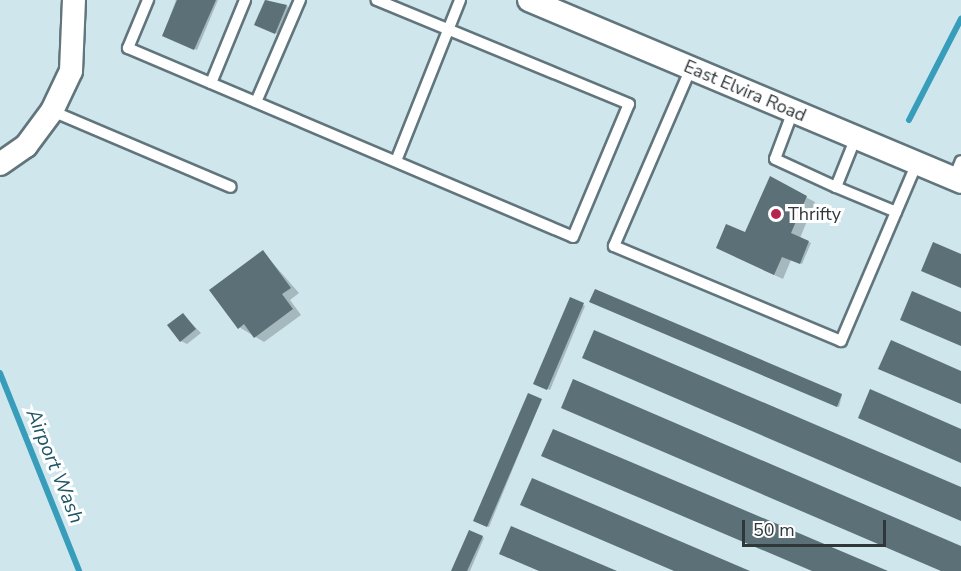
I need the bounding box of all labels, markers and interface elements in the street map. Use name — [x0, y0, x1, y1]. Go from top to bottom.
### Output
street label: East Elvira Road — [681, 55, 809, 127]
place label: Thrifty — [788, 203, 841, 225]
marker: Thrifty — [769, 207, 783, 221]
water label: Airport Wash — [21, 405, 89, 527]
scale bar — [745, 508, 889, 546]
text: 50 m — [753, 518, 795, 542]

